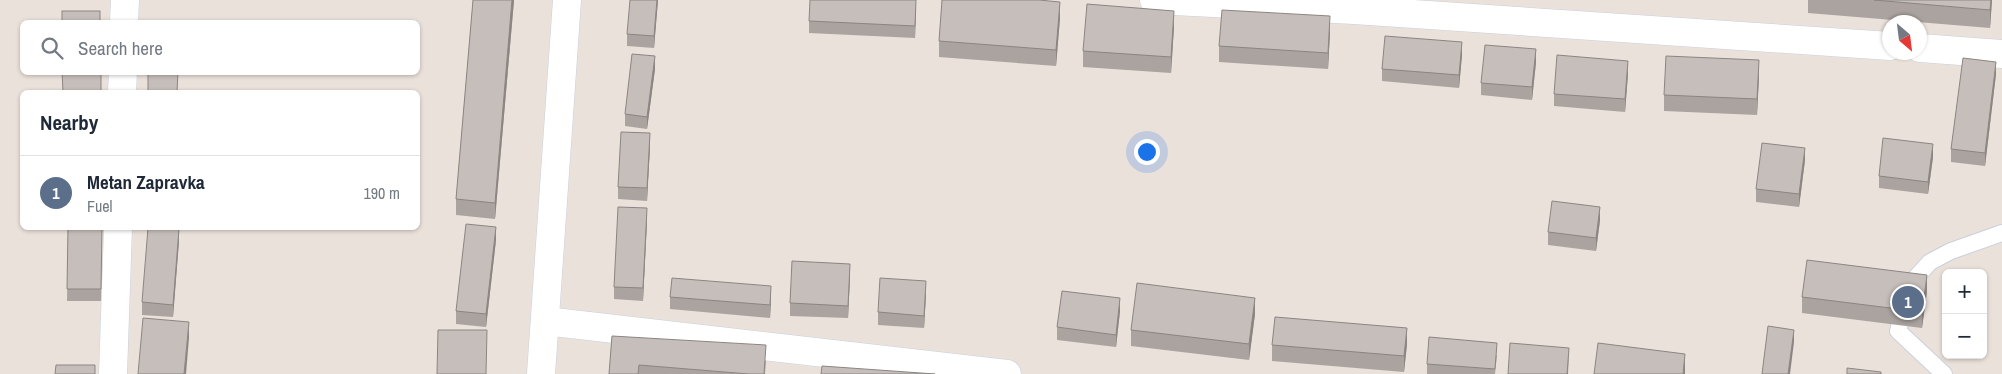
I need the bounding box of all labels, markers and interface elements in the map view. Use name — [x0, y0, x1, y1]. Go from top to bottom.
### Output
north arrow — [1882, 15, 1927, 60]
search box — [20, 20, 420, 75]
icon: search — [38, 34, 66, 62]
text: Search here — [78, 35, 163, 61]
text: Nearby — [40, 108, 98, 137]
your location — [1134, 139, 1160, 165]
text: Metan Zapravka — [87, 169, 205, 195]
text: 1 — [52, 182, 60, 204]
text: 190 m — [364, 182, 400, 204]
text: Fuel — [87, 195, 113, 217]
map controls — [1942, 269, 1987, 359]
button: + — [1942, 269, 1987, 314]
pin: 1 — [1892, 283, 1924, 321]
button: − — [1942, 314, 1987, 359]

